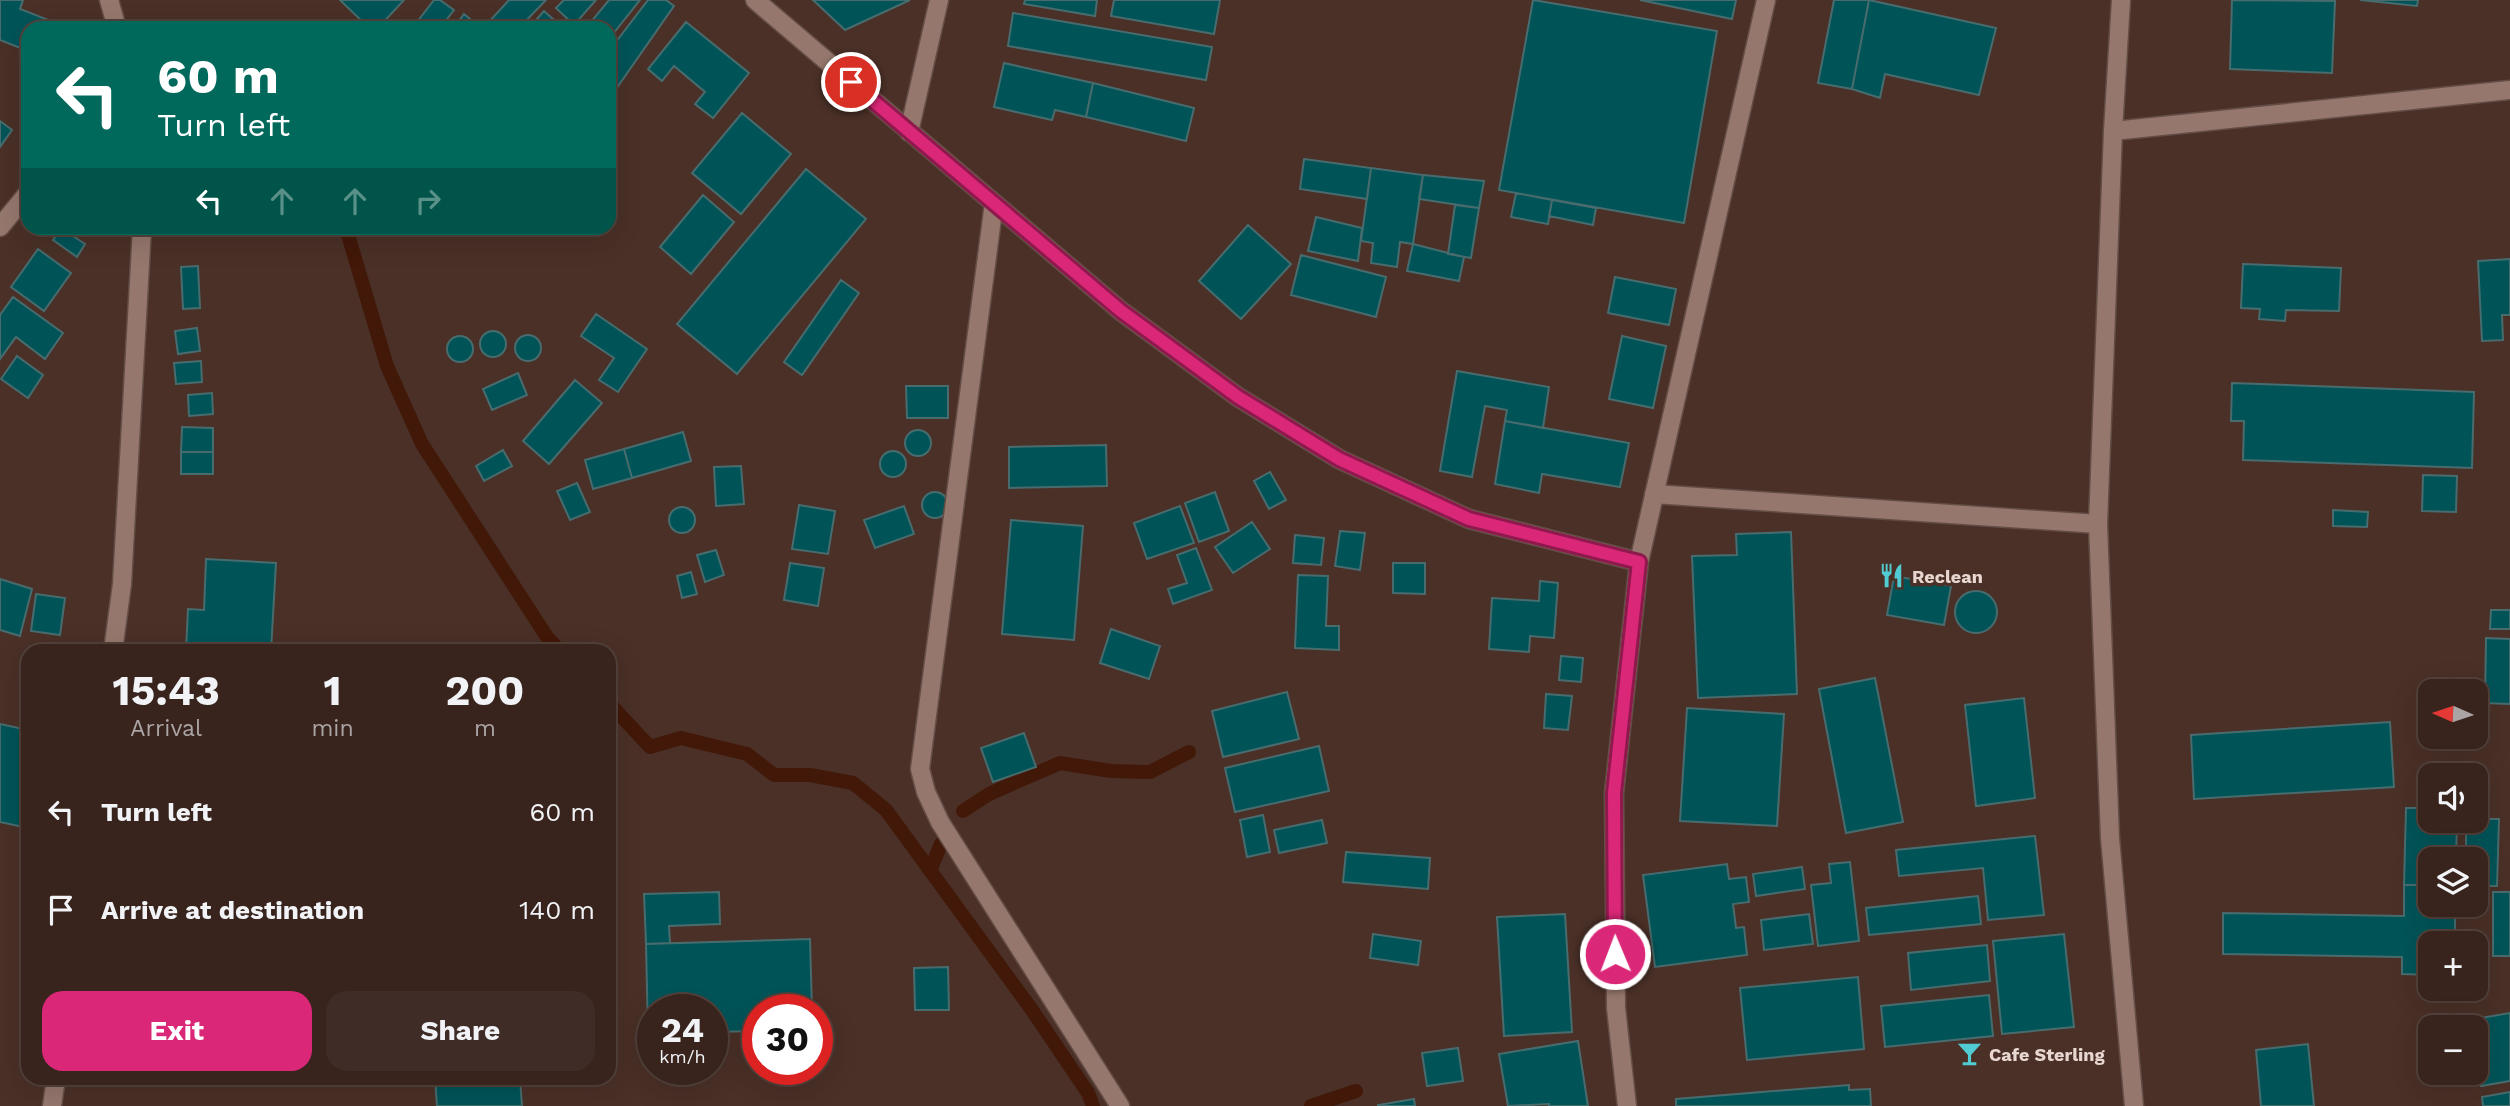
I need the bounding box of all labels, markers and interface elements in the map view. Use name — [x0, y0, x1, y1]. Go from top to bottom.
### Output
text: 60 m — [157, 47, 279, 105]
icon: left — [42, 49, 133, 140]
pin — [821, 52, 881, 112]
icon: arrive — [832, 63, 870, 101]
text: Turn left — [157, 106, 290, 144]
icon: left — [190, 182, 228, 220]
icon: ahead — [263, 182, 301, 220]
icon: ahead — [336, 182, 374, 220]
icon: right — [409, 182, 447, 220]
restaurant icon: Reclean — [1878, 562, 1906, 590]
place label: Reclean — [1912, 566, 1983, 587]
text: 15:43 — [113, 666, 220, 715]
text: 1 — [324, 666, 342, 715]
text: 200 — [445, 666, 524, 715]
north arrow — [2418, 679, 2488, 749]
map controls — [2418, 679, 2488, 1085]
text: Arrival — [130, 715, 202, 742]
text: min — [311, 715, 354, 742]
text: m — [474, 715, 496, 742]
button: sound — [2418, 763, 2488, 833]
icon: left — [42, 793, 80, 831]
text: Turn left — [101, 797, 212, 827]
text: 60 m — [529, 797, 595, 827]
button: layers — [2418, 847, 2488, 917]
icon: arrive — [42, 891, 80, 929]
text: Arrive at destination — [101, 895, 364, 925]
text: 140 m — [519, 895, 595, 925]
position arrow — [1578, 917, 1652, 991]
button: + — [2418, 931, 2488, 1001]
button: Exit — [42, 991, 312, 1071]
button: Share — [326, 991, 595, 1071]
speed limit sign: 30 — [742, 994, 833, 1085]
text: 24 — [661, 1009, 704, 1051]
button: − — [2418, 1015, 2488, 1085]
bar icon: Cafe Sterling — [1955, 1040, 1983, 1068]
place label: Cafe Sterling — [1989, 1044, 2106, 1065]
text: km/h — [659, 1046, 706, 1067]

